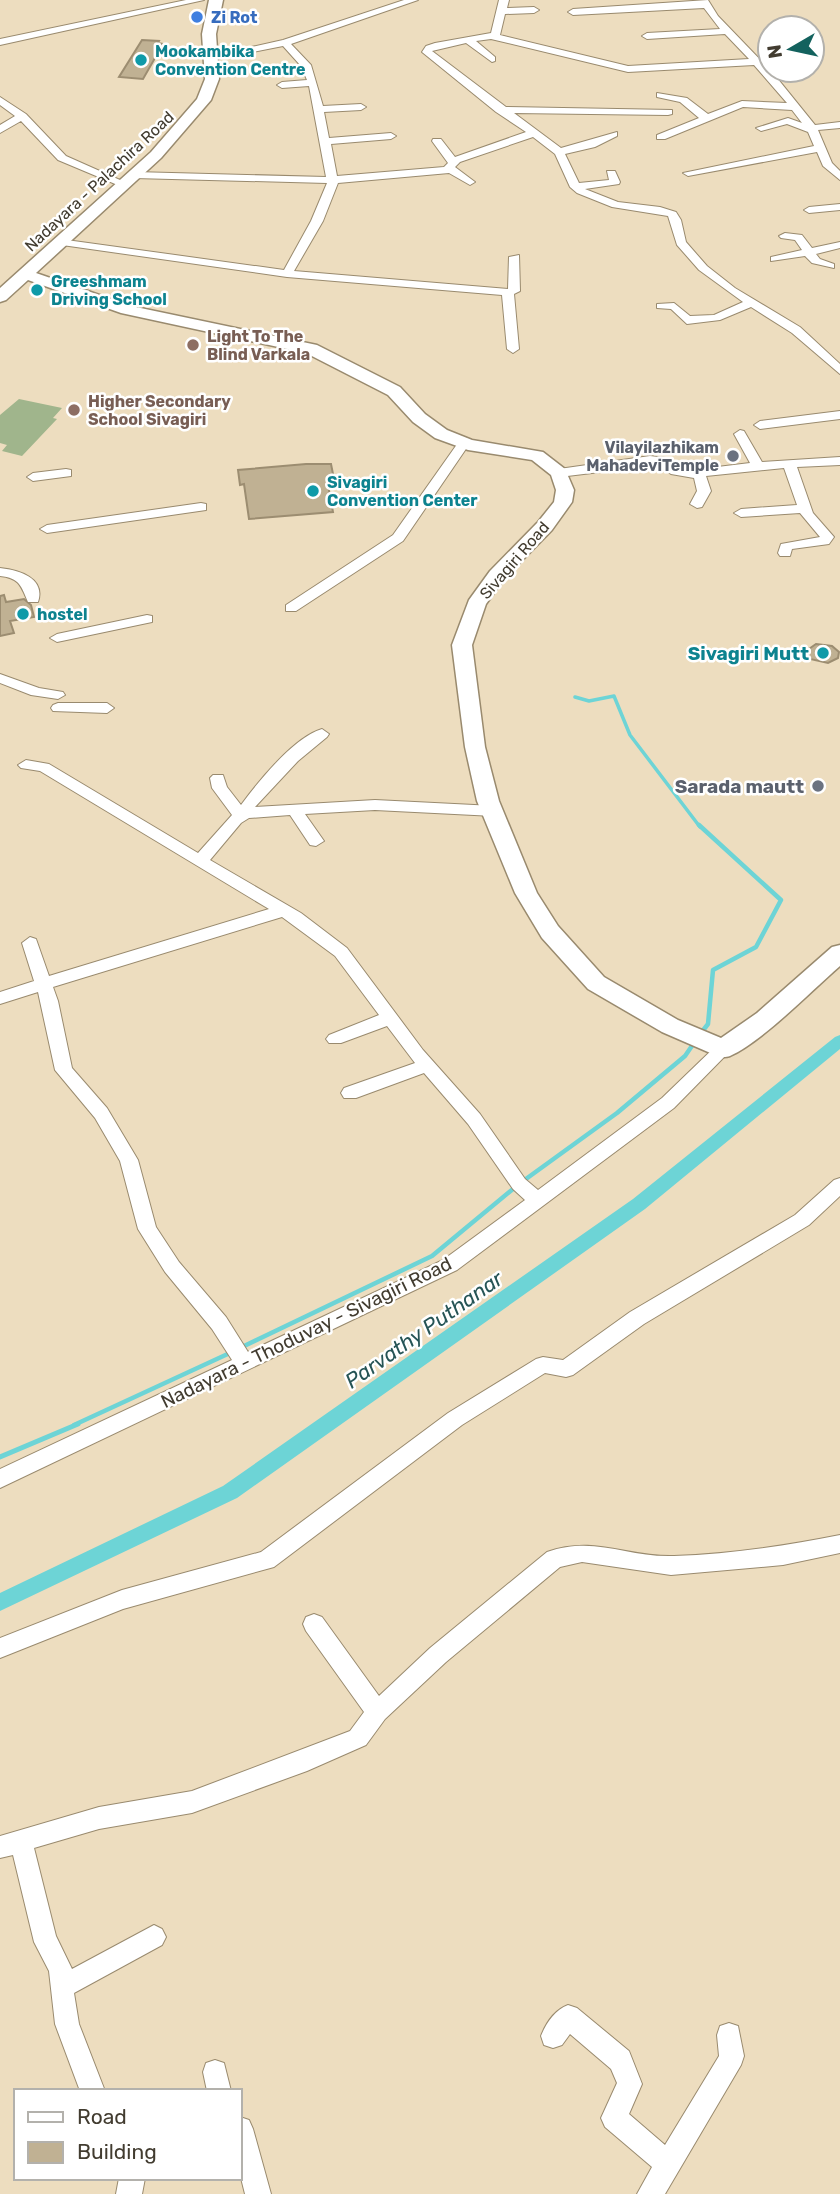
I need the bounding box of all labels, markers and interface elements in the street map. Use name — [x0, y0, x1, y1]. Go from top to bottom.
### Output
place label: Zi Rot — [211, 8, 258, 27]
marker: Zi Rot — [189, 9, 205, 25]
north arrow — [756, 14, 826, 84]
place label: Mookambika Convention Centre — [155, 42, 306, 79]
text: N — [762, 43, 787, 60]
marker: Mookambika Convention Centre — [133, 52, 149, 68]
street label: Nadayara - Palachira Road — [21, 107, 178, 255]
place label: Greeshmam Driving School — [51, 272, 167, 309]
marker: Greeshmam Driving School — [29, 282, 45, 298]
place label: Light To The Blind Varkala — [207, 327, 310, 364]
marker: Light To The Blind Varkala — [185, 337, 201, 353]
place label: Higher Secondary School Sivagiri — [88, 392, 231, 429]
marker: Higher Secondary School Sivagiri — [66, 402, 82, 418]
place label: Vilayilazhikam MahadeviTemple — [586, 438, 719, 475]
marker: Vilayilazhikam MahadeviTemple — [725, 448, 741, 464]
place label: Sivagiri Convention Center — [327, 473, 478, 510]
marker: Sivagiri Convention Center — [305, 483, 321, 499]
street label: Sivagiri Road — [476, 518, 553, 603]
place label: hostel — [37, 605, 88, 624]
marker: hostel — [15, 606, 31, 622]
place label: Sivagiri Mutt — [688, 642, 809, 665]
marker: Sivagiri Mutt — [815, 645, 831, 661]
place label: Sarada mautt — [675, 775, 804, 798]
marker: Sarada mautt — [810, 778, 826, 794]
street label: Nadayara - Thoduvay - Sivagiri Road — [157, 1252, 455, 1413]
water label: Parvathy Puthanar — [340, 1265, 508, 1393]
legend — [14, 2089, 242, 2180]
text: Road — [77, 2104, 127, 2129]
text: Building — [77, 2139, 157, 2164]

